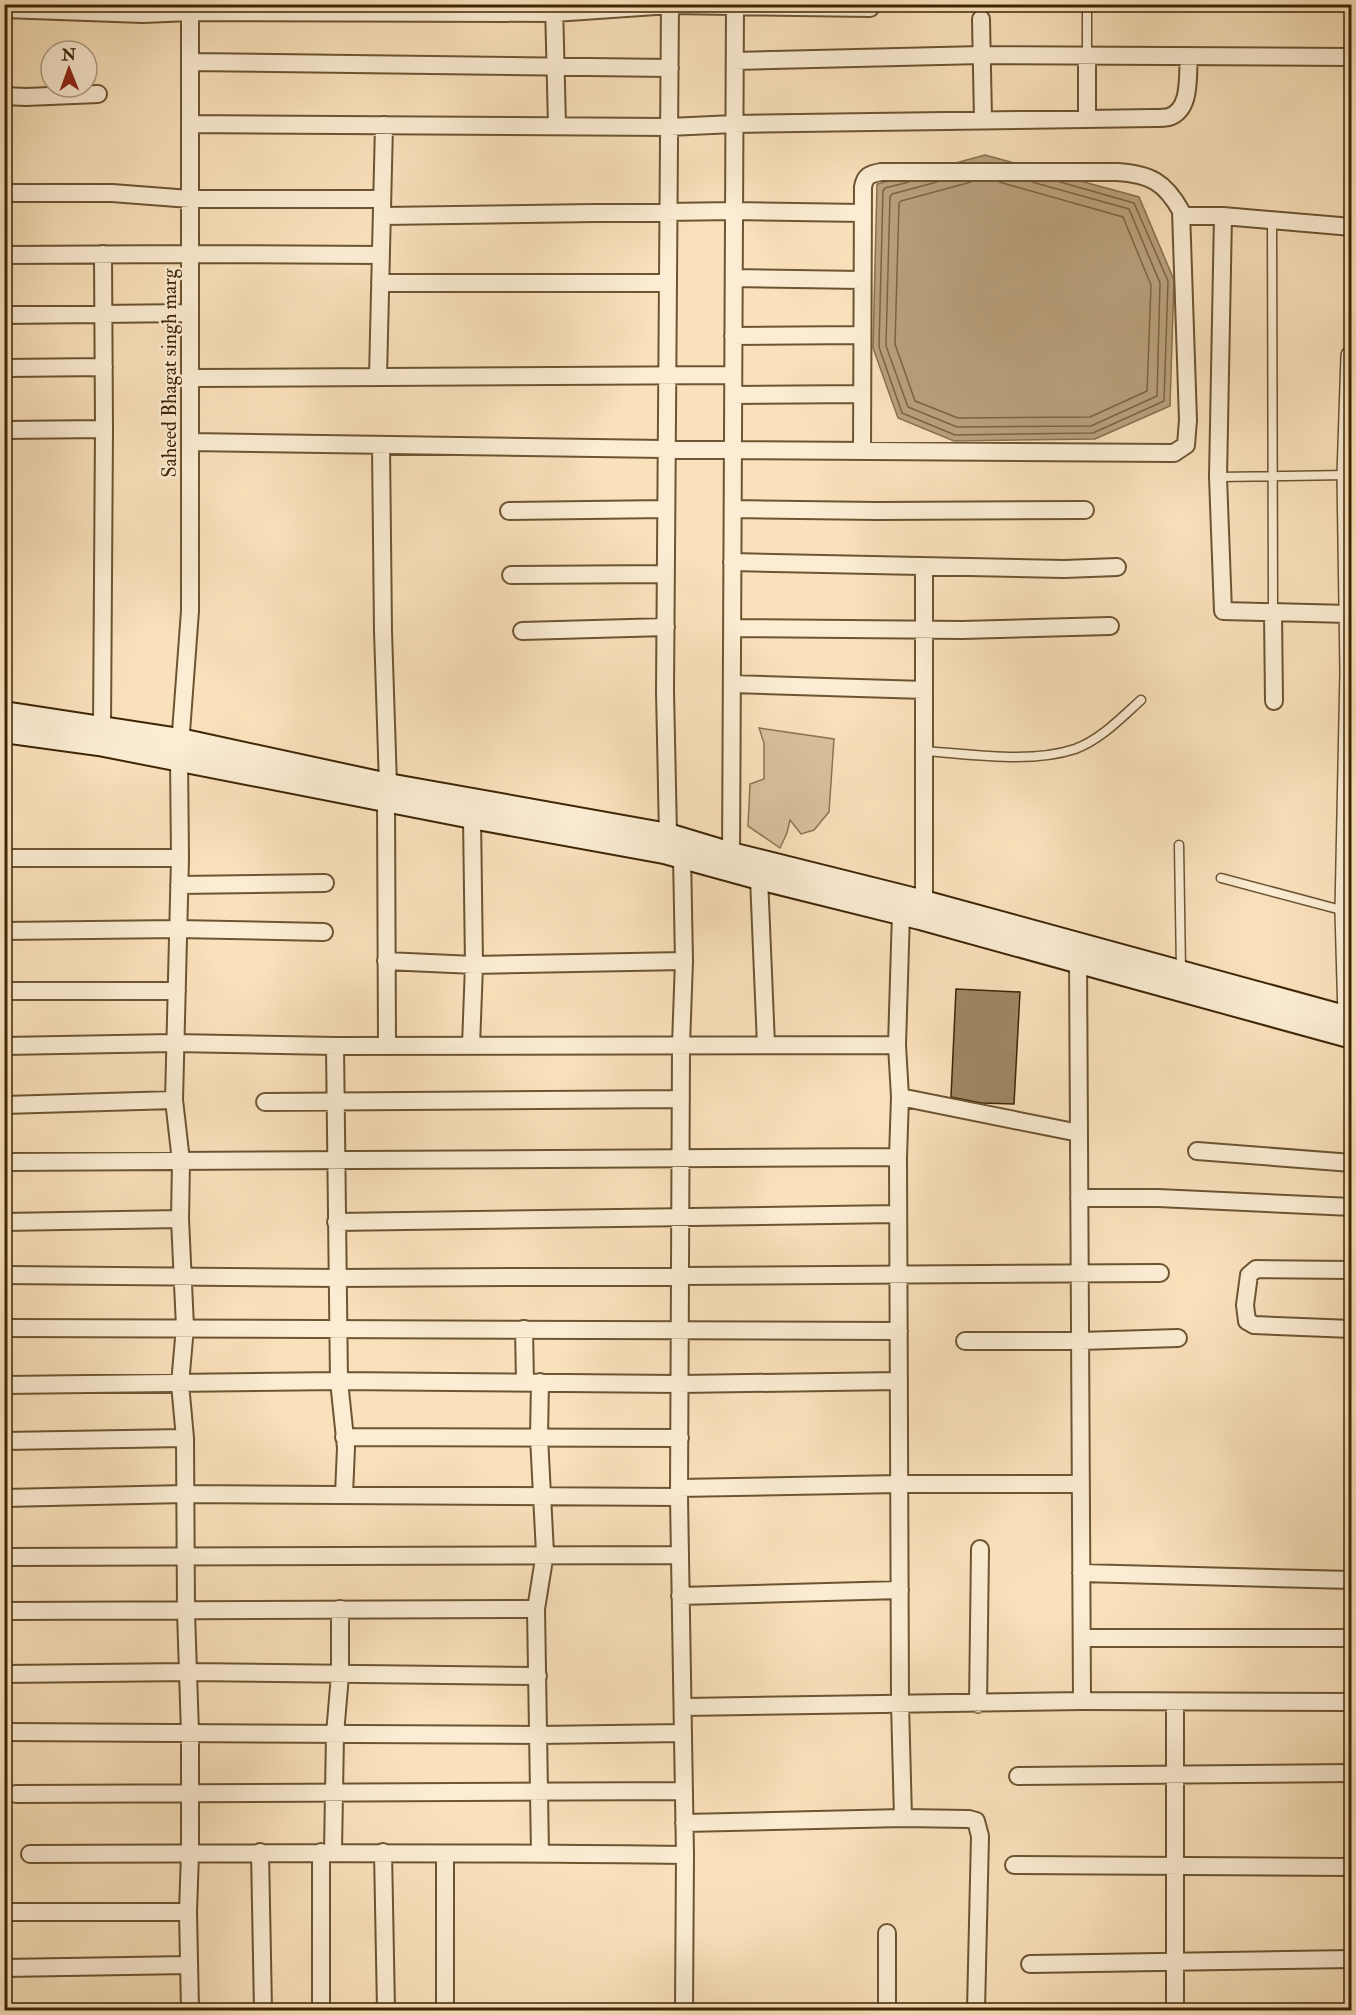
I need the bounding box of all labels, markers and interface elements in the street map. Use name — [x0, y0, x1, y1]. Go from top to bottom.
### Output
north arrow — [39, 39, 99, 99]
text: N — [60, 45, 77, 65]
street label: Saheed Bhagat singh marg — [157, 267, 182, 478]

